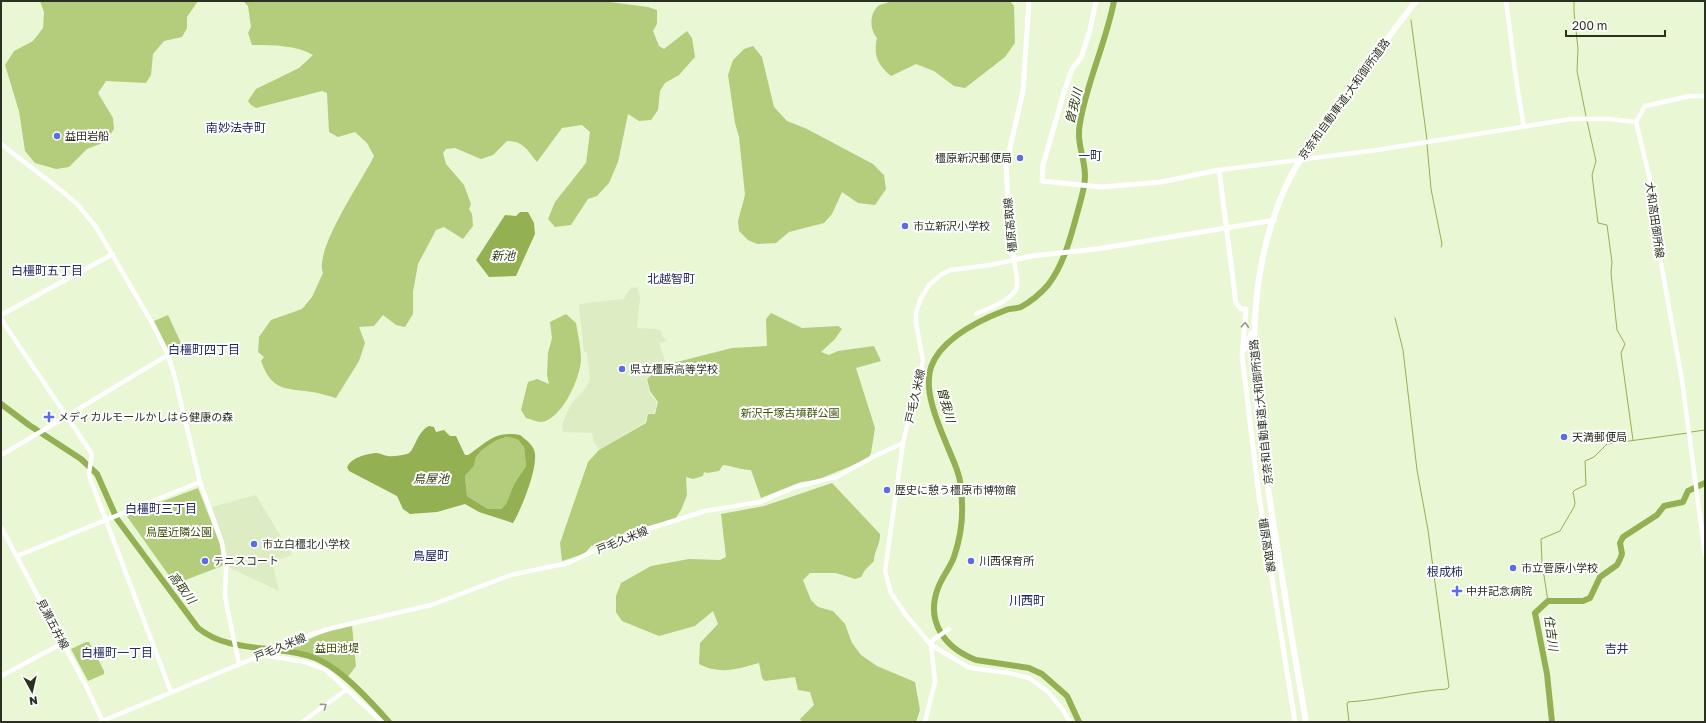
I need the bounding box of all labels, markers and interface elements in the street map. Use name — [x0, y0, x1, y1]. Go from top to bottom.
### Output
scale bar — [1566, 12, 1665, 38]
text: 200 m — [1572, 18, 1607, 33]
street label: 京奈和自動車道;大和御所道路 — [1295, 36, 1392, 162]
water label: 曽我川 — [1062, 85, 1086, 125]
district label: 南妙法寺町 — [206, 120, 266, 135]
place label: 益田岩船 — [65, 129, 109, 142]
marker: 益田岩船 — [52, 131, 62, 141]
district label: 一町 — [1078, 148, 1102, 163]
place label: 橿原新沢郵便局 — [935, 151, 1012, 164]
marker: 橿原新沢郵便局 — [1015, 153, 1025, 163]
street label: 大和高田御所線 — [1644, 181, 1667, 259]
street label: 橿原高取線 — [1001, 197, 1018, 253]
place label: 市立新沢小学校 — [913, 219, 990, 232]
marker: 市立新沢小学校 — [900, 221, 910, 231]
water label: 新池 — [491, 248, 516, 263]
district label: 白橿町五丁目 — [11, 263, 83, 278]
district label: 北越智町 — [647, 271, 695, 286]
one-way arrow — [1241, 322, 1249, 328]
street label: 京奈和自動車道;大和御所道路 — [1246, 339, 1275, 485]
district label: 白橿町四丁目 — [168, 342, 240, 357]
place label: 県立橿原高等学校 — [630, 362, 718, 375]
marker: 県立橿原高等学校 — [617, 364, 627, 374]
street label: 戸毛久米線 — [902, 368, 927, 424]
water label: 曽我川 — [935, 386, 959, 426]
park label: 新沢千塚古墳群公園 — [741, 406, 840, 419]
place label: メディカルモールかしはら健康の森 — [58, 410, 233, 423]
marker: メディカルモールかしはら健康の森 — [43, 411, 55, 423]
place label: 天満郵便局 — [1572, 430, 1627, 443]
marker: 天満郵便局 — [1559, 432, 1569, 442]
water label: 鳥屋池 — [413, 471, 450, 486]
place label: 歴史に憩う橿原市博物館 — [895, 483, 1016, 496]
marker: 歴史に憩う橿原市博物館 — [882, 485, 892, 495]
district label: 白橿町三丁目 — [125, 501, 197, 516]
street label: 橿原高取線 — [1257, 517, 1278, 573]
street label: 戸毛久米線 — [594, 523, 650, 556]
park label: 鳥屋近隣公園 — [146, 525, 212, 538]
place label: 市立白橿北小学校 — [262, 537, 350, 550]
marker: 市立白橿北小学校 — [249, 539, 259, 549]
district label: 鳥屋町 — [413, 548, 449, 563]
place label: テニスコート — [213, 554, 279, 567]
place label: 川西保育所 — [979, 554, 1035, 567]
marker: テニスコート — [200, 556, 210, 566]
marker: 川西保育所 — [966, 556, 976, 566]
place label: 市立菅原小学校 — [1521, 561, 1598, 574]
marker: 市立菅原小学校 — [1508, 563, 1518, 573]
district label: 根成柿 — [1427, 564, 1463, 579]
water label: 高取川 — [166, 569, 200, 608]
place label: 中井記念病院 — [1466, 584, 1532, 597]
marker: 中井記念病院 — [1451, 585, 1463, 597]
district label: 川西町 — [1009, 593, 1045, 608]
street label: 見瀬五井線 — [35, 596, 72, 651]
water label: 住吉川 — [1542, 614, 1562, 654]
street label: 戸毛久米線 — [252, 630, 308, 663]
park label: 益田池堤 — [315, 641, 359, 654]
district label: 吉井 — [1605, 641, 1629, 656]
district label: 白橿町一丁目 — [81, 645, 153, 660]
north arrow — [12, 671, 52, 711]
text: N — [28, 694, 39, 708]
one-way arrow — [320, 703, 327, 711]

